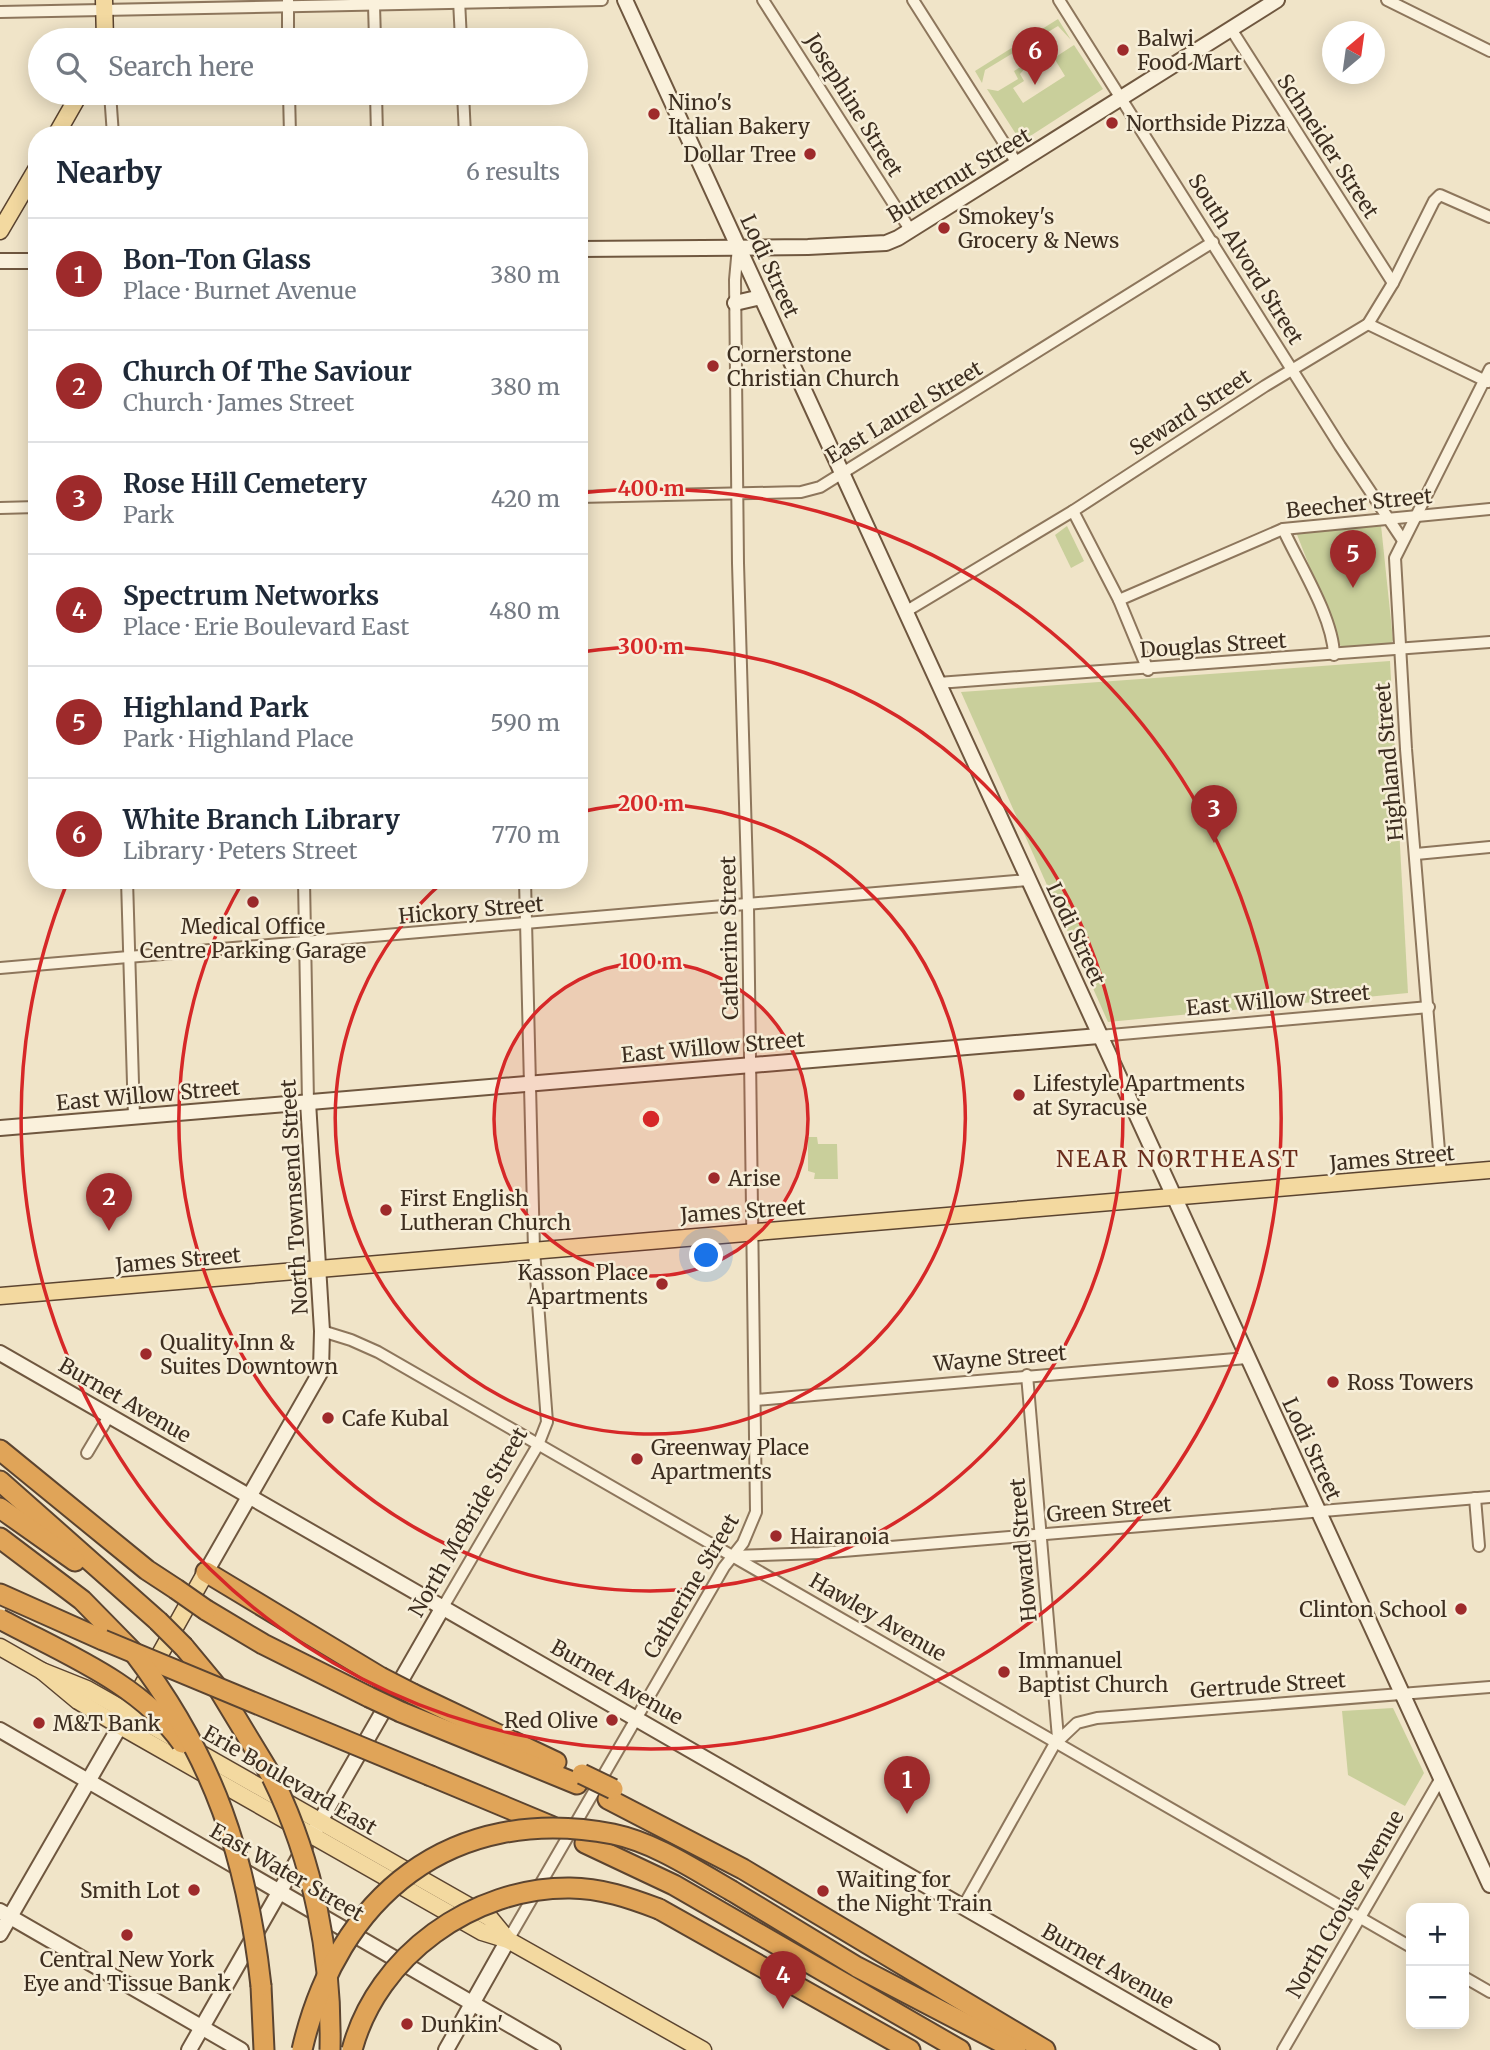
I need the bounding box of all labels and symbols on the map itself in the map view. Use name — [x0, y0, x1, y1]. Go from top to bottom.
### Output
north arrow — [1322, 21, 1385, 84]
place label: Balwi Food Mart — [1137, 25, 1242, 76]
street label: Josephine Street — [799, 27, 909, 182]
pin: 6 — [1012, 27, 1058, 85]
marker: Balwi Food Mart — [1115, 42, 1131, 58]
street label: Schneider Street — [1271, 69, 1385, 223]
place label: Nino's Italian Bakery — [668, 89, 811, 140]
marker: Nino's Italian Bakery — [646, 106, 662, 122]
place label: Northside Pizza — [1126, 110, 1286, 137]
marker: Northside Pizza — [1104, 115, 1120, 131]
street label: Butternut Street — [882, 121, 1036, 229]
place label: Dollar Tree — [683, 141, 796, 168]
marker: Dollar Tree — [802, 146, 818, 162]
street label: South Alvord Street — [1182, 169, 1310, 349]
place label: Smokey's Grocery & News — [958, 203, 1119, 254]
street label: Lodi Street — [734, 210, 806, 322]
marker: Smokey's Grocery & News — [936, 220, 952, 236]
place label: Cornerstone Christian Church — [727, 341, 900, 392]
street label: East Laurel Street — [821, 355, 987, 469]
marker: Cornerstone Christian Church — [705, 358, 721, 374]
street label: Seward Street — [1124, 363, 1256, 461]
text: 400 m — [617, 475, 685, 502]
street label: Beecher Street — [1285, 482, 1433, 524]
pin: 5 — [1330, 530, 1376, 588]
street label: Douglas Street — [1139, 626, 1287, 664]
text: 300 m — [618, 633, 684, 660]
street label: Highland Street — [1369, 682, 1409, 842]
pin: 3 — [1191, 785, 1237, 843]
text: 200 m — [618, 790, 684, 817]
street label: Catherine Street — [714, 856, 744, 1020]
street label: Lodi Street — [1040, 878, 1112, 990]
street label: Hickory Street — [397, 890, 545, 930]
marker: Medical Office Centre Parking Garage — [245, 894, 261, 910]
place label: Medical Office Centre Parking Garage — [140, 913, 366, 964]
text: 100 m — [620, 948, 682, 975]
street label: East Willow Street — [1185, 979, 1371, 1021]
street label: East Willow Street — [620, 1026, 806, 1068]
place label: Lifestyle Apartments at Syracuse — [1033, 1070, 1245, 1121]
street label: East Willow Street — [55, 1074, 241, 1116]
street label: North Townsend Street — [274, 1079, 314, 1315]
marker: Lifestyle Apartments at Syracuse — [1011, 1087, 1027, 1103]
centre of rings — [639, 1107, 663, 1131]
street label: James Street — [1327, 1139, 1456, 1177]
district label: NEAR NORTHEAST — [1056, 1144, 1300, 1173]
place label: Arise — [727, 1165, 781, 1192]
marker: Arise — [706, 1170, 722, 1186]
pin: 2 — [86, 1173, 132, 1231]
place label: First English Lutheran Church — [400, 1185, 571, 1236]
street label: James Street — [678, 1193, 807, 1229]
marker: First English Lutheran Church — [378, 1202, 394, 1218]
your location — [689, 1238, 723, 1272]
street label: James Street — [113, 1241, 242, 1279]
place label: Kasson Place Apartments — [517, 1259, 648, 1310]
marker: Kasson Place Apartments — [654, 1276, 670, 1292]
place label: Quality Inn & Suites Downtown — [160, 1329, 338, 1380]
street label: Wayne Street — [931, 1339, 1068, 1377]
marker: Quality Inn & Suites Downtown — [138, 1346, 154, 1362]
street label: Burnet Avenue — [54, 1351, 196, 1449]
place label: Ross Towers — [1347, 1369, 1473, 1396]
marker: Ross Towers — [1325, 1374, 1341, 1390]
street label: Lodi Street — [1276, 1393, 1348, 1505]
place label: Cafe Kubal — [342, 1405, 449, 1432]
marker: Cafe Kubal — [320, 1410, 336, 1426]
street label: North McBride Street — [403, 1422, 533, 1622]
place label: Greenway Place Apartments — [650, 1434, 809, 1485]
marker: Greenway Place Apartments — [629, 1451, 645, 1467]
street label: Howard Street — [1003, 1477, 1043, 1623]
street label: Green Street — [1046, 1490, 1172, 1528]
street label: Catherine Street — [637, 1509, 745, 1663]
place label: Hairanoia — [790, 1523, 889, 1550]
marker: Hairanoia — [768, 1528, 784, 1544]
street label: Hawley Avenue — [805, 1567, 951, 1667]
place label: Clinton School — [1299, 1596, 1447, 1623]
marker: Clinton School — [1453, 1601, 1469, 1617]
street label: Burnet Avenue — [546, 1633, 688, 1731]
place label: Immanuel Baptist Church — [1018, 1647, 1168, 1698]
marker: Immanuel Baptist Church — [996, 1664, 1012, 1680]
street label: Gertrude Street — [1189, 1666, 1347, 1704]
place label: Red Olive — [504, 1707, 598, 1734]
place label: M&T Bank — [53, 1710, 162, 1737]
marker: Red Olive — [604, 1712, 620, 1728]
marker: M&T Bank — [31, 1715, 47, 1731]
street label: Erie Boulevard East — [198, 1719, 382, 1841]
pin: 1 — [884, 1756, 930, 1814]
street label: North Crouse Avenue — [1280, 1805, 1410, 2003]
street label: East Water Street — [205, 1817, 369, 1927]
place label: Waiting for the Night Train — [836, 1866, 992, 1917]
place label: Smith Lot — [80, 1877, 180, 1904]
marker: Smith Lot — [186, 1882, 202, 1898]
marker: Waiting for the Night Train — [815, 1883, 831, 1899]
street label: Burnet Avenue — [1037, 1917, 1179, 2015]
marker: Central New York Eye and Tissue Bank — [119, 1927, 135, 1943]
place label: Central New York Eye and Tissue Bank — [23, 1946, 231, 1997]
pin: 4 — [760, 1951, 806, 2009]
place label: Dunkin' — [421, 2011, 503, 2038]
marker: Dunkin' — [399, 2016, 415, 2032]

